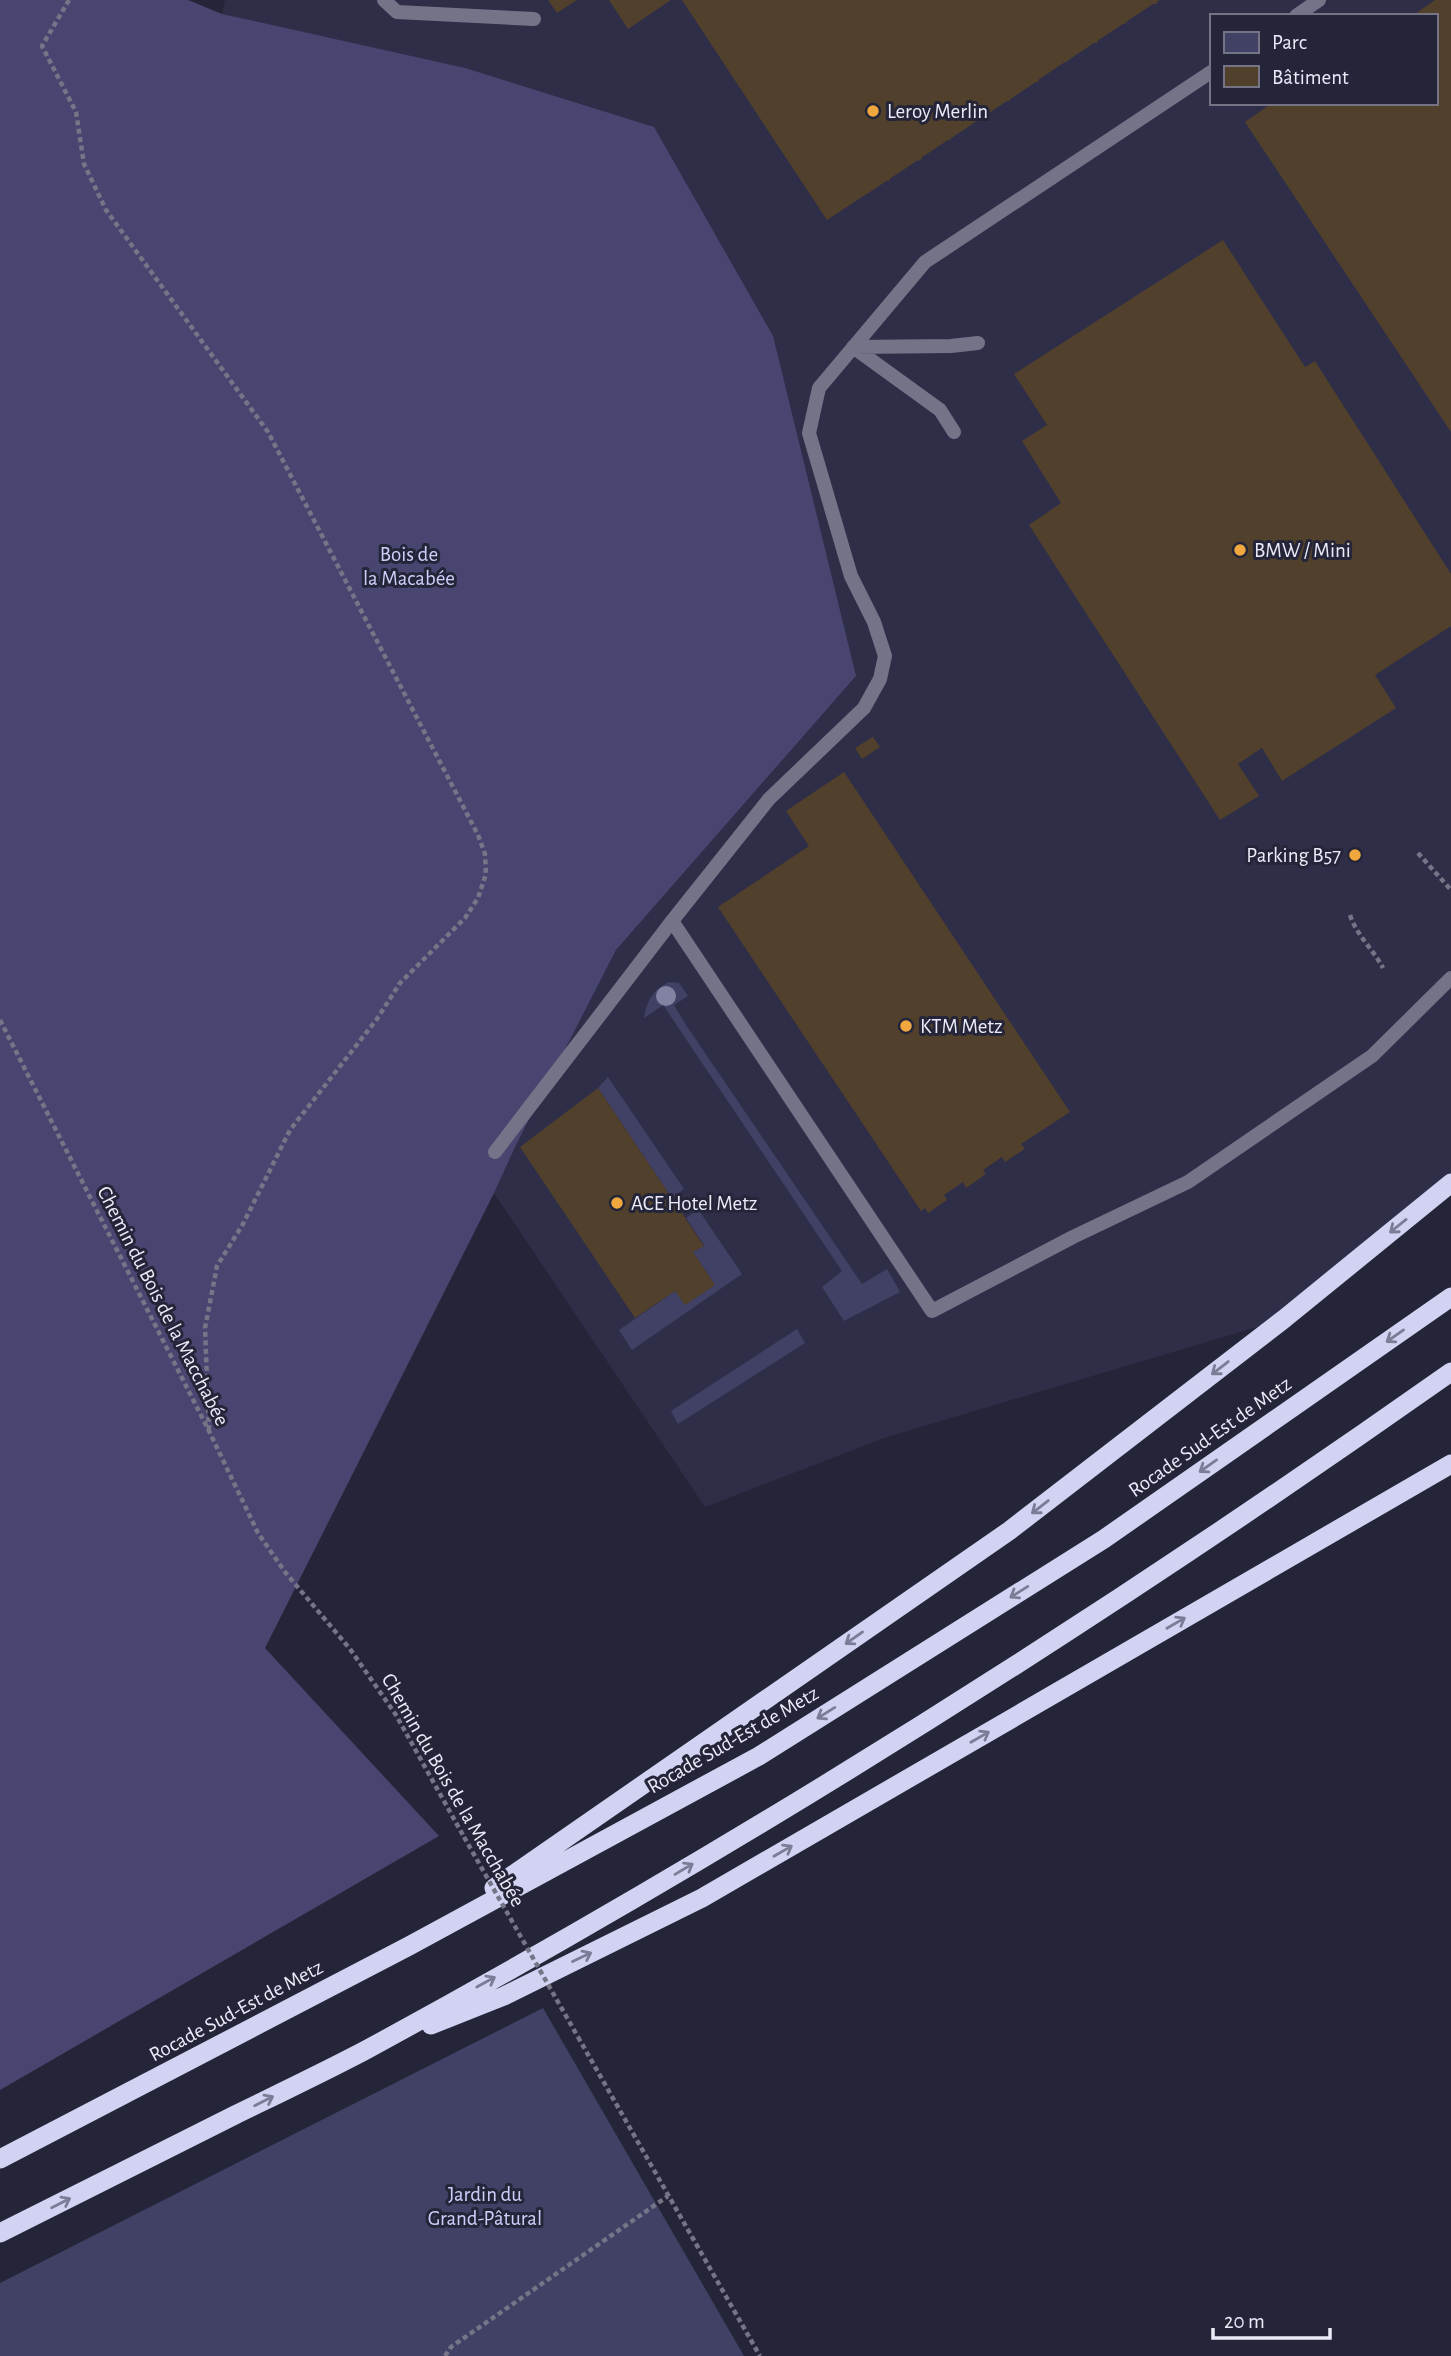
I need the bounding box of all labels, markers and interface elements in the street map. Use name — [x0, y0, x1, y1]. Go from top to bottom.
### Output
legend — [1210, 14, 1437, 105]
text: Parc — [1272, 32, 1307, 53]
text: Bâtiment — [1272, 67, 1349, 88]
place label: Leroy Merlin — [887, 101, 988, 122]
marker: Leroy Merlin — [865, 103, 881, 119]
place label: BMW / Mini — [1254, 540, 1351, 561]
marker: BMW / Mini — [1232, 542, 1248, 558]
park label: Bois de la Macabée — [363, 544, 455, 589]
place label: Parking B57 — [1246, 845, 1341, 866]
marker: Parking B57 — [1347, 847, 1363, 863]
place label: KTM Metz — [920, 1016, 1003, 1037]
marker: KTM Metz — [898, 1018, 914, 1034]
street label: Chemin du Bois de la Macchabée — [93, 1183, 233, 1429]
place label: ACE Hotel Metz — [631, 1193, 758, 1214]
marker: ACE Hotel Metz — [609, 1195, 625, 1211]
one-way arrow — [1390, 1219, 1408, 1234]
one-way arrow — [1386, 1329, 1405, 1343]
one-way arrow — [1212, 1361, 1230, 1376]
street label: Rocade Sud-Est de Metz — [1125, 1373, 1295, 1501]
one-way arrow — [1199, 1459, 1218, 1473]
one-way arrow — [1031, 1500, 1050, 1515]
one-way arrow — [1010, 1585, 1029, 1600]
one-way arrow — [1166, 1616, 1186, 1630]
one-way arrow — [845, 1631, 864, 1645]
street label: Chemin du Bois de la Macchabée — [377, 1670, 529, 1910]
street label: Rocade Sud-Est de Metz — [644, 1683, 822, 1797]
one-way arrow — [817, 1706, 837, 1720]
one-way arrow — [969, 1730, 989, 1744]
one-way arrow — [772, 1844, 792, 1858]
one-way arrow — [673, 1861, 693, 1875]
one-way arrow — [571, 1950, 592, 1964]
street label: Rocade Sud-Est de Metz — [146, 1956, 326, 2066]
one-way arrow — [476, 1975, 496, 1989]
one-way arrow — [253, 2093, 274, 2107]
park label: Jardin du Grand-Pâtural — [428, 2184, 542, 2229]
one-way arrow — [50, 2195, 71, 2209]
scale bar — [1213, 2296, 1330, 2340]
text: 20 m — [1224, 2311, 1265, 2332]

